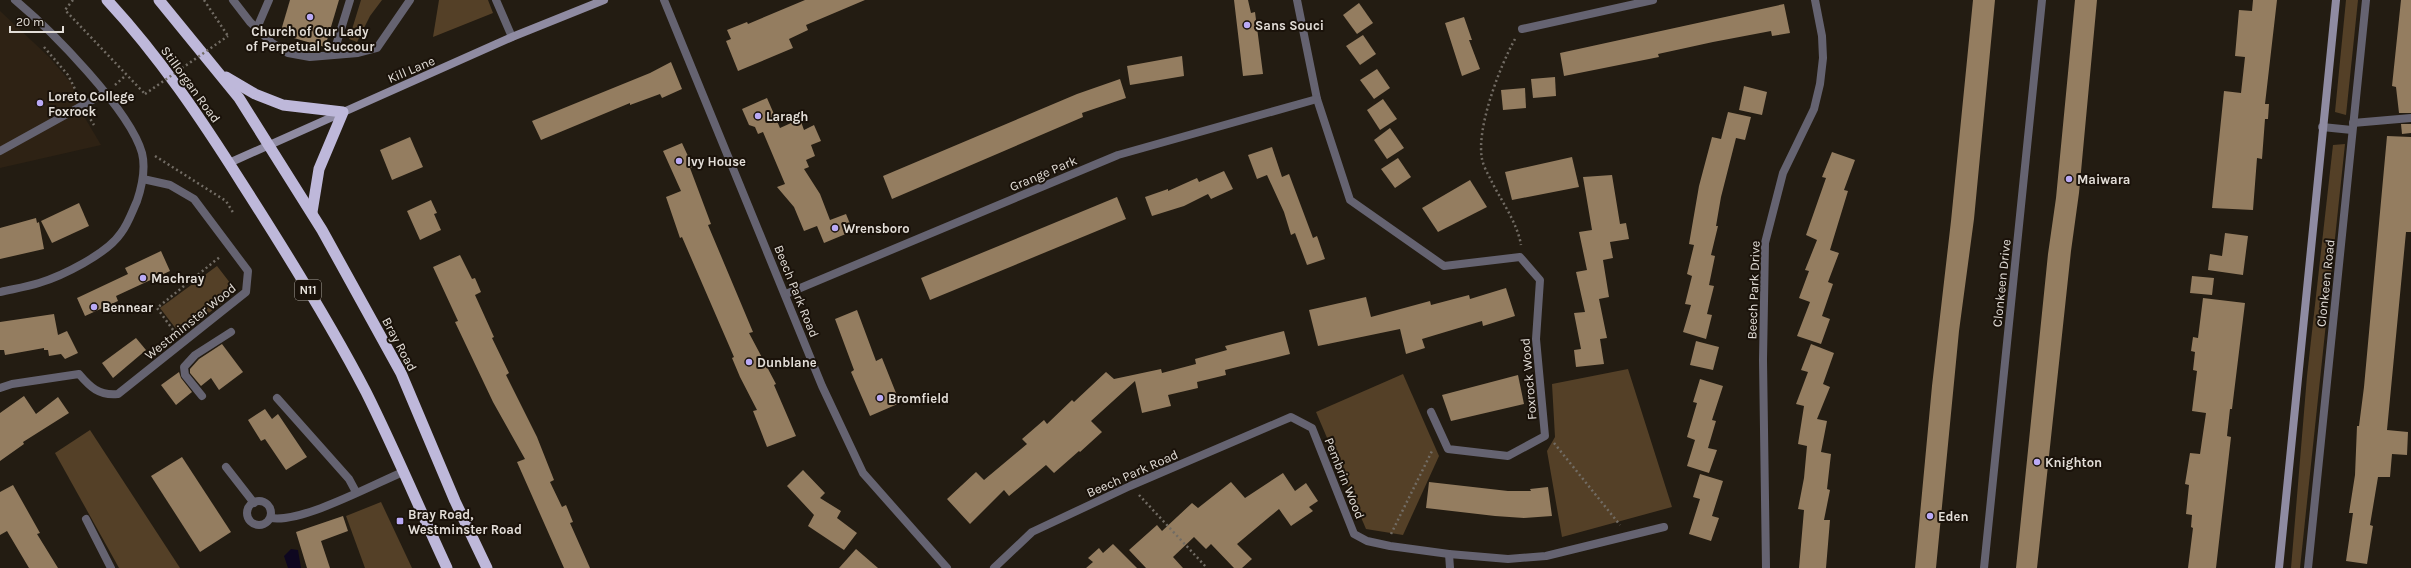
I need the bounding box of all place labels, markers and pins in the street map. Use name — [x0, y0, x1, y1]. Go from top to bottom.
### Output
marker: Church of Our Lady of Perpetual Succour — [305, 12, 315, 22]
place label: Sans Souci — [1255, 18, 1324, 33]
marker: Sans Souci — [1242, 20, 1252, 30]
place label: Church of Our Lady of Perpetual Succour — [246, 24, 375, 54]
place label: Loreto College Foxrock — [48, 89, 135, 119]
marker: Loreto College Foxrock — [35, 98, 45, 108]
place label: Laragh — [766, 109, 808, 124]
marker: Laragh — [753, 111, 763, 121]
place label: Ivy House — [687, 154, 746, 169]
marker: Ivy House — [674, 156, 684, 166]
place label: Maiwara — [2077, 172, 2130, 187]
marker: Maiwara — [2064, 174, 2074, 184]
place label: Wrensboro — [843, 221, 910, 236]
marker: Wrensboro — [830, 223, 840, 233]
place label: Machray — [151, 271, 205, 286]
marker: Machray — [138, 273, 148, 283]
place label: Bennear — [102, 300, 154, 315]
marker: Bennear — [89, 302, 99, 312]
place label: Dunblane — [757, 355, 817, 370]
marker: Dunblane — [744, 357, 754, 367]
place label: Bromfield — [888, 391, 949, 406]
marker: Bromfield — [875, 393, 885, 403]
place label: Knighton — [2045, 455, 2102, 470]
marker: Knighton — [2032, 457, 2042, 467]
place label: Bray Road, Westminster Road — [408, 507, 522, 537]
place label: Eden — [1938, 509, 1969, 524]
marker: Eden — [1925, 511, 1935, 521]
marker: Bray Road, Westminster Road — [395, 516, 405, 526]

